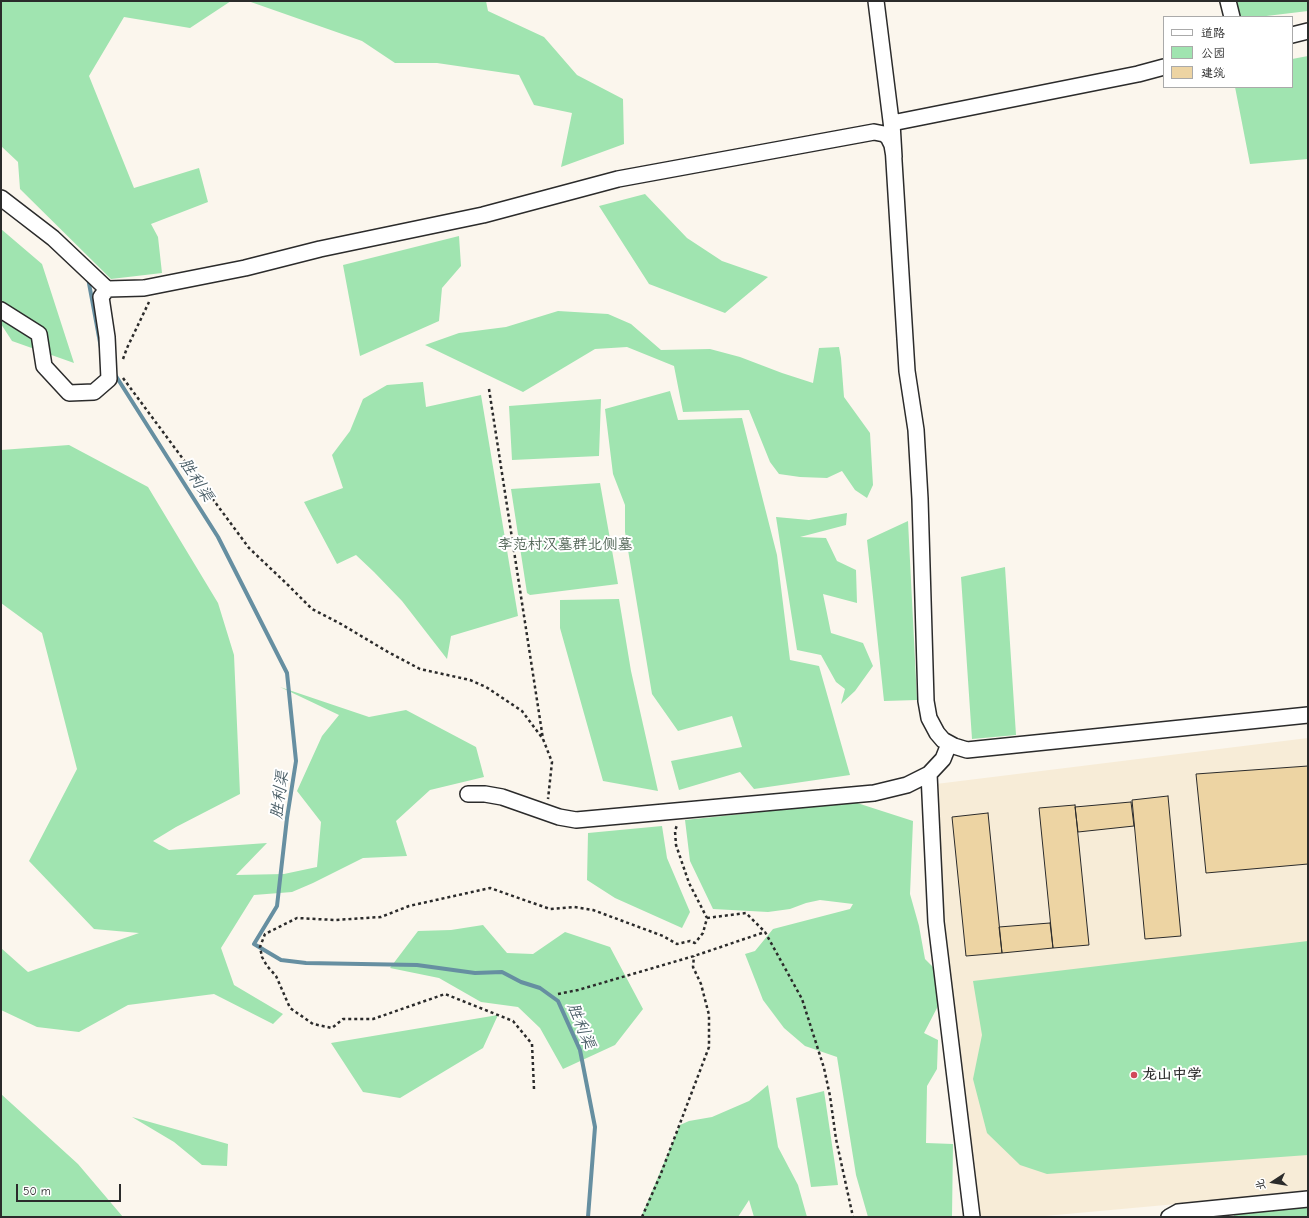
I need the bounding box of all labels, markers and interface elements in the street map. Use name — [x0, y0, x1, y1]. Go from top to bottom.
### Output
legend — [1163, 16, 1293, 88]
text: 道路 — [1201, 26, 1225, 40]
text: 公园 — [1201, 46, 1225, 60]
text: 建筑 — [1201, 66, 1225, 80]
water label: 胜利渠 — [175, 455, 217, 505]
park label: 李范村汉墓群北侧墓 — [498, 536, 632, 554]
water label: 胜利渠 — [267, 770, 293, 820]
water label: 胜利渠 — [563, 1000, 599, 1052]
place label: 龙山中学 — [1142, 1066, 1202, 1084]
marker: 龙山中学 — [1129, 1070, 1139, 1080]
north arrow — [1253, 1162, 1293, 1202]
scale bar — [18, 1176, 123, 1202]
text: 北 — [1253, 1178, 1268, 1191]
text: 50 m — [23, 1184, 51, 1198]

